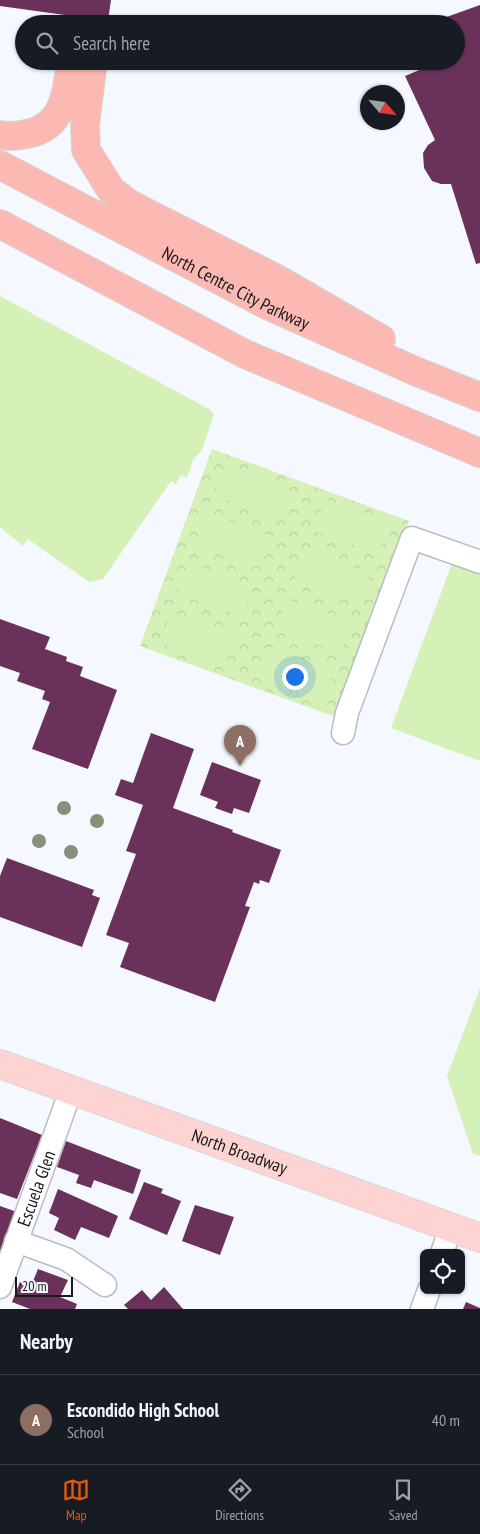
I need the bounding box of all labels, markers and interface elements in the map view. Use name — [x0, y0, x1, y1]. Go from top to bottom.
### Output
search box — [15, 15, 465, 70]
icon: search — [33, 29, 61, 57]
text: Search here — [73, 31, 150, 55]
north arrow — [360, 85, 405, 130]
street label: North Centre City Parkway — [158, 241, 314, 334]
your location — [282, 664, 308, 690]
pin: A — [224, 725, 256, 766]
street label: North Broadway — [189, 1123, 291, 1179]
street label: Escuela Glen — [11, 1147, 60, 1229]
map controls — [420, 1249, 465, 1294]
button: locate — [420, 1249, 465, 1294]
scale bar — [15, 1274, 72, 1297]
text: 20 m — [22, 1277, 47, 1295]
text: Nearby — [20, 1328, 73, 1355]
text: Escondido High School — [67, 1398, 219, 1422]
text: A — [32, 1410, 40, 1430]
text: 40 m — [432, 1410, 460, 1430]
text: School — [67, 1422, 104, 1442]
tab: Map — [62, 1476, 90, 1524]
tab: Directions — [215, 1476, 264, 1524]
tab: Saved — [389, 1476, 418, 1524]

